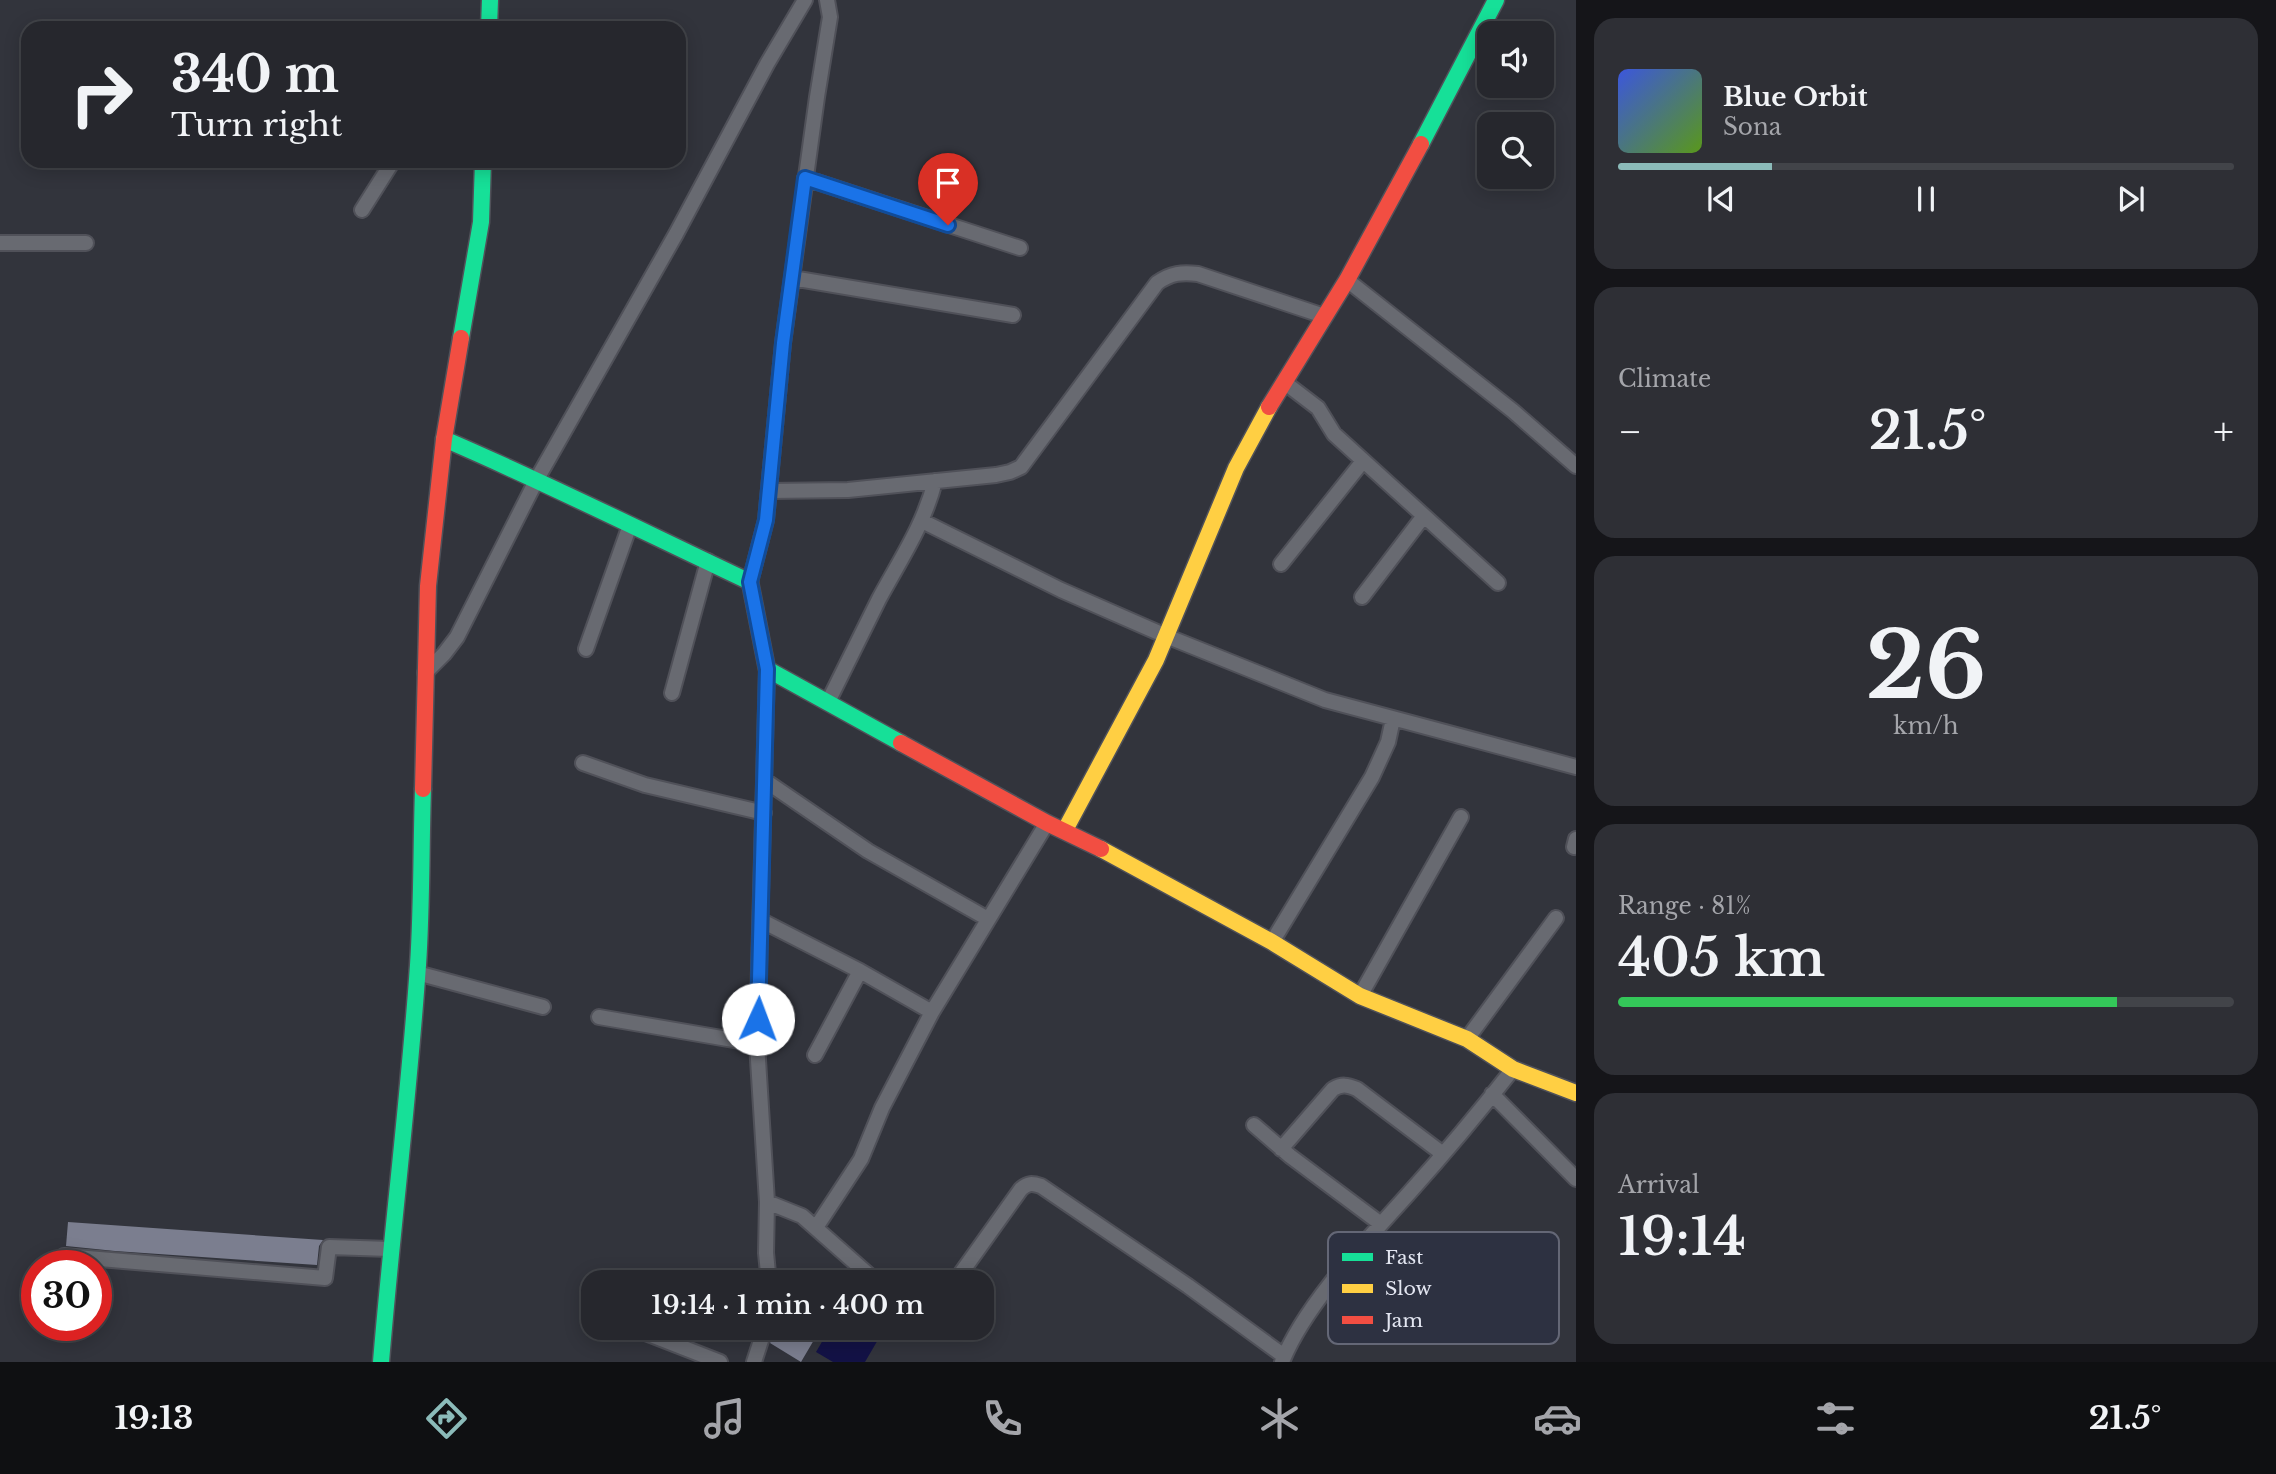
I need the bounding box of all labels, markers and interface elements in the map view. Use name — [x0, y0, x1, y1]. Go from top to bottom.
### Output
map controls — [1477, 21, 1554, 189]
button: sound — [1477, 21, 1554, 98]
text: 340 m — [171, 44, 339, 105]
icon: right — [56, 49, 147, 140]
text: Blue Orbit — [1723, 81, 1868, 113]
text: Turn right — [171, 105, 342, 145]
button: search — [1477, 112, 1554, 189]
text: Sona — [1723, 113, 1781, 141]
pin — [918, 153, 978, 225]
icon: arrive — [929, 164, 967, 202]
icon: previous — [1702, 180, 1740, 218]
icon: pause — [1907, 180, 1945, 218]
icon: next — [2112, 180, 2150, 218]
text: Climate — [1618, 365, 1711, 393]
text: 21.5° — [1869, 399, 1986, 463]
text: − — [1618, 408, 1642, 455]
text: + — [2213, 408, 2234, 455]
text: 26 — [1866, 610, 1986, 723]
text: km/h — [1893, 712, 1959, 740]
text: Range · 81% — [1618, 892, 1751, 920]
text: 405 km — [1618, 926, 1825, 990]
position arrow — [721, 982, 795, 1056]
text: Arrival — [1618, 1171, 1699, 1199]
text: 19:14 — [1618, 1205, 1746, 1269]
legend — [1328, 1232, 1559, 1344]
text: Fast — [1385, 1246, 1424, 1269]
speed limit sign: 30 — [21, 1250, 112, 1341]
text: Slow — [1385, 1277, 1432, 1300]
text: 19:14 · 1 min · 400 m — [651, 1289, 924, 1321]
text: Jam — [1382, 1309, 1423, 1332]
icon: directions — [422, 1394, 471, 1443]
icon: music — [700, 1394, 749, 1443]
icon: phone — [978, 1394, 1027, 1443]
icon: climate — [1255, 1394, 1304, 1443]
icon: car — [1533, 1394, 1582, 1443]
icon: filters — [1811, 1394, 1860, 1443]
text: 19:13 — [114, 1398, 193, 1438]
text: 21.5° — [2089, 1398, 2162, 1438]

